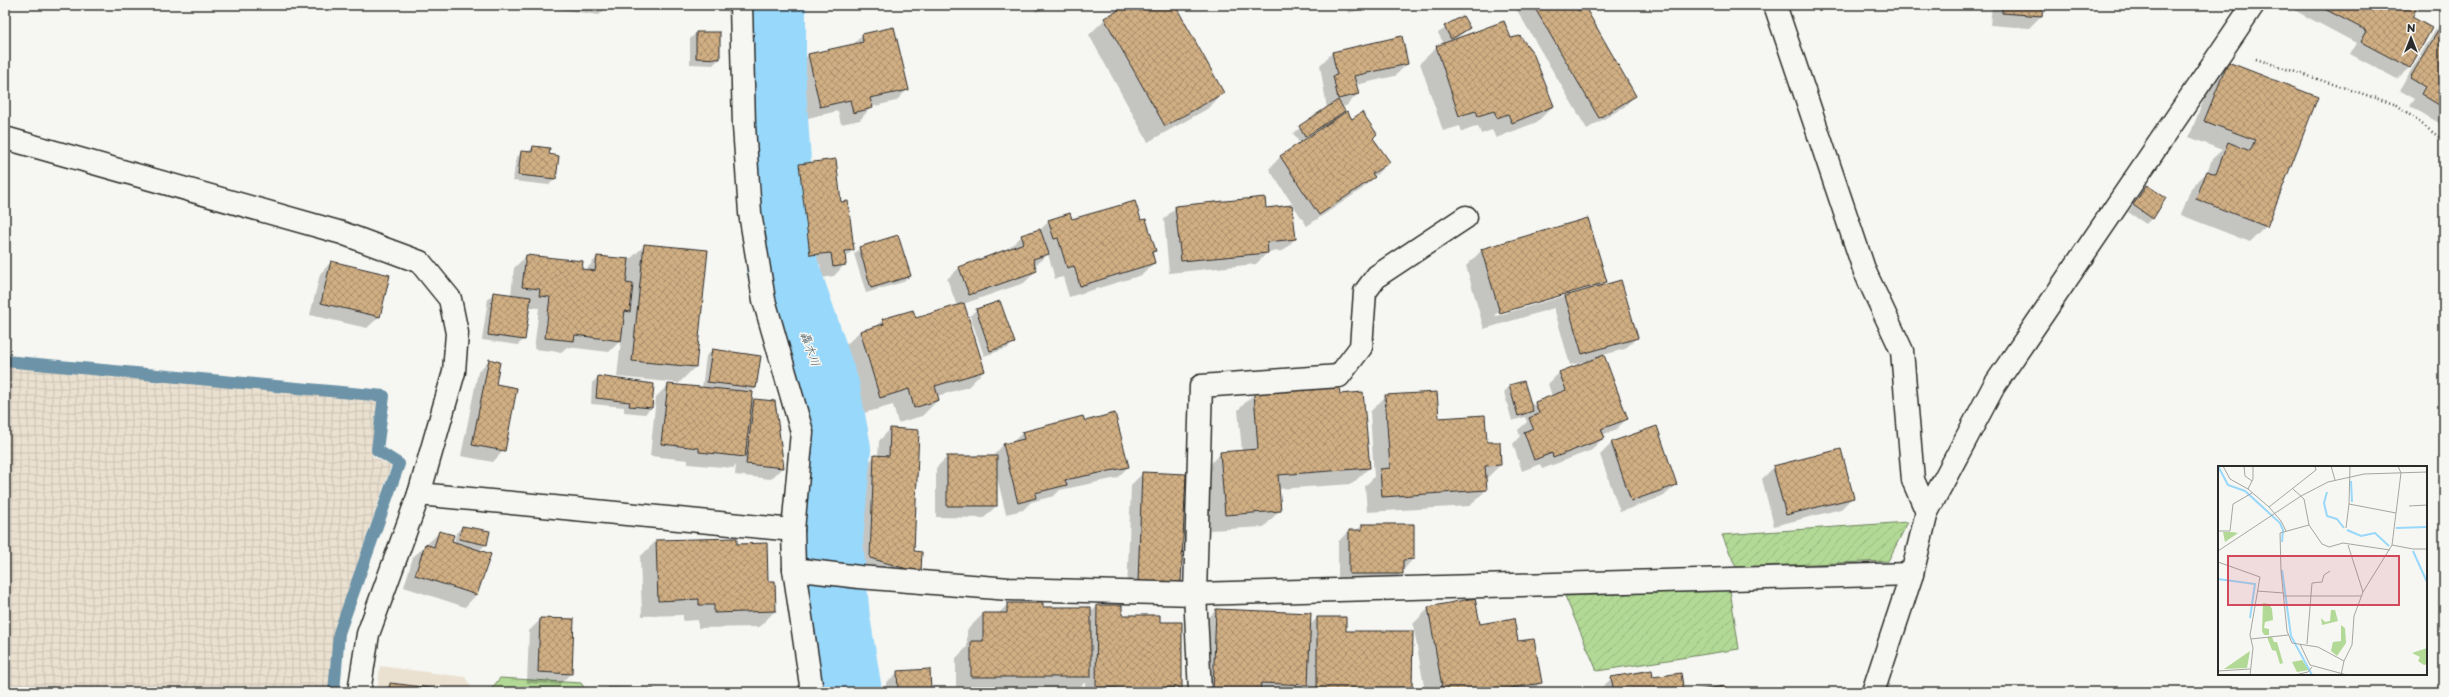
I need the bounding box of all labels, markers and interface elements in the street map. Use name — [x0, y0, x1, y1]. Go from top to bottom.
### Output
north arrow — [2391, 18, 2431, 58]
text: N — [2407, 19, 2416, 36]
water label: 轟木川 — [797, 329, 825, 369]
inset map — [2218, 466, 2427, 675]

